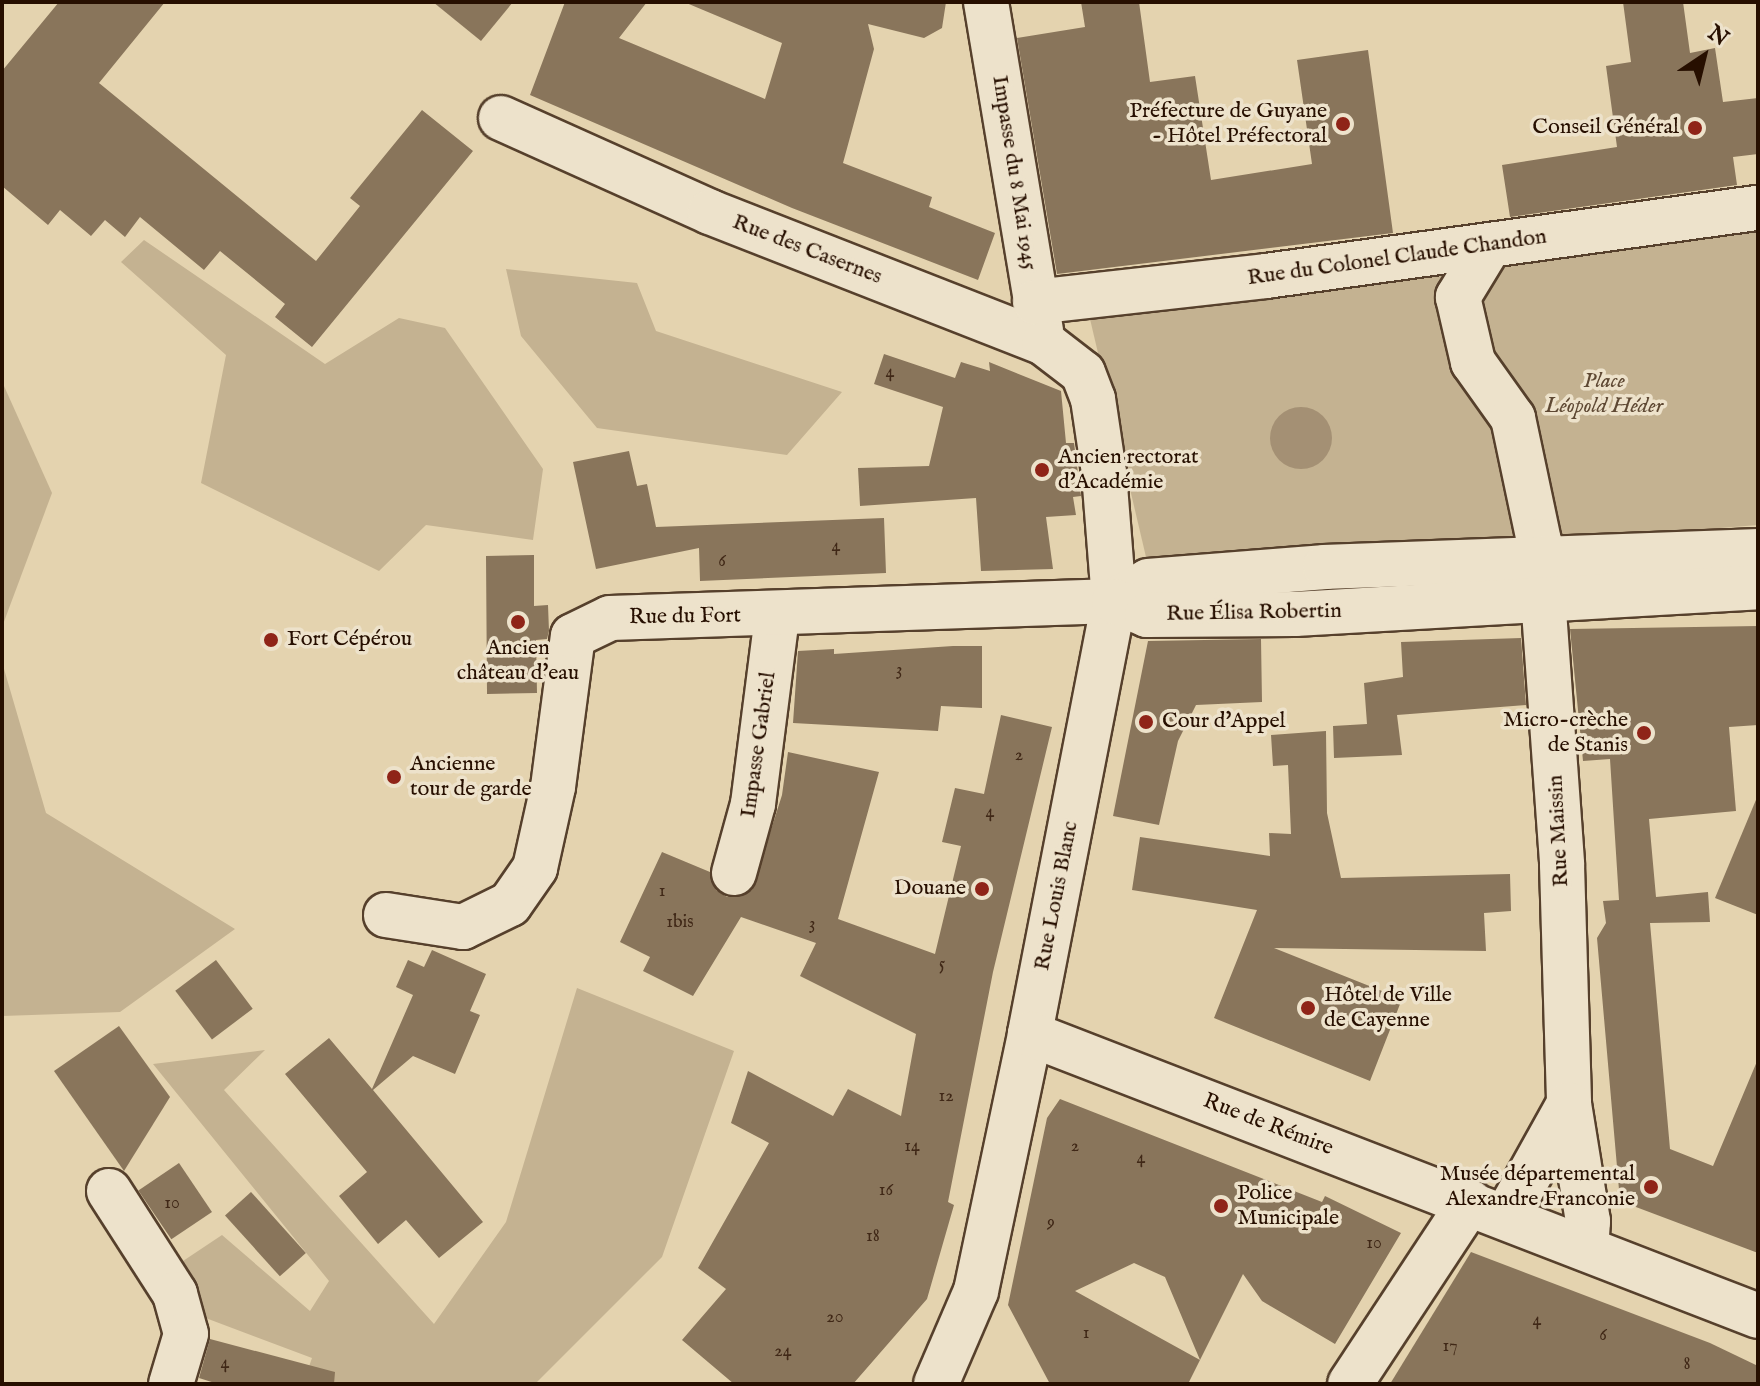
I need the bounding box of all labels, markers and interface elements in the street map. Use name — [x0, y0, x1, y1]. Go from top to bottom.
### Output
north arrow — [1664, 16, 1744, 96]
text: N — [1702, 19, 1734, 53]
street label: Impasse du 8 Mai 1945 — [986, 74, 1042, 272]
place label: Préfecture de Guyane - Hôtel Préfectoral — [1129, 98, 1327, 150]
marker: Préfecture de Guyane - Hôtel Préfectoral — [1334, 115, 1352, 133]
place label: Conseil Général — [1532, 115, 1679, 141]
marker: Conseil Général — [1686, 119, 1704, 137]
street label: Rue des Casernes — [729, 209, 885, 291]
street label: Rue du Colonel Claude Chandon — [1246, 224, 1548, 292]
house number: 4 — [886, 362, 894, 384]
park label: Place Léopold Héder — [1545, 368, 1663, 420]
place label: Ancien rectorat d'Académie — [1058, 444, 1198, 496]
marker: Ancien rectorat d'Académie — [1033, 461, 1051, 479]
house number: 4 — [832, 536, 840, 558]
house number: 6 — [718, 551, 726, 573]
street label: Rue Élisa Robertin — [1166, 598, 1342, 628]
street label: Rue du Fort — [629, 603, 741, 631]
marker: Ancien château d'eau — [509, 613, 527, 631]
place label: Fort Cépérou — [287, 627, 412, 653]
marker: Fort Cépérou — [262, 631, 280, 649]
place label: Ancien château d'eau — [457, 635, 579, 686]
house number: 3 — [896, 660, 902, 682]
street label: Impasse Gabriel — [736, 670, 782, 820]
place label: Micro-crèche de Stanis — [1503, 707, 1628, 758]
place label: Cour d'Appel — [1162, 709, 1286, 735]
marker: Cour d'Appel — [1137, 713, 1155, 731]
marker: Micro-crèche de Stanis — [1635, 724, 1653, 742]
house number: 2 — [1015, 745, 1023, 767]
place label: Ancienne tour de garde — [410, 751, 532, 802]
marker: Ancienne tour de garde — [385, 768, 403, 786]
street label: Rue Maissin — [1543, 774, 1575, 888]
house number: 4 — [986, 802, 994, 824]
street label: Rue Louis Blanc — [1030, 819, 1084, 973]
place label: Douane — [894, 876, 966, 902]
marker: Douane — [973, 880, 991, 898]
house number: 1 — [659, 881, 665, 903]
house number: 1bis — [666, 912, 694, 934]
house number: 3 — [809, 914, 815, 936]
house number: 5 — [939, 954, 945, 976]
place label: Hôtel de Ville de Cayenne — [1324, 982, 1452, 1034]
marker: Hôtel de Ville de Cayenne — [1299, 999, 1317, 1017]
house number: 12 — [938, 1086, 954, 1108]
street label: Rue de Rémire — [1199, 1088, 1337, 1162]
house number: 14 — [904, 1136, 920, 1158]
house number: 2 — [1071, 1136, 1079, 1158]
house number: 4 — [1137, 1148, 1145, 1170]
place label: Musée départemental Alexandre Franconie — [1440, 1161, 1635, 1212]
marker: Musée départemental Alexandre Franconie — [1642, 1178, 1660, 1196]
house number: 16 — [879, 1180, 893, 1202]
place label: Police Municipale — [1237, 1180, 1339, 1232]
house number: 10 — [164, 1193, 180, 1215]
marker: Police Municipale — [1212, 1197, 1230, 1215]
house number: 9 — [1047, 1212, 1055, 1234]
house number: 18 — [866, 1226, 880, 1248]
house number: 10 — [1366, 1233, 1382, 1255]
house number: 20 — [826, 1307, 844, 1329]
house number: 4 — [1533, 1310, 1541, 1332]
house number: 1 — [1083, 1323, 1089, 1345]
house number: 6 — [1599, 1325, 1607, 1347]
house number: 17 — [1442, 1336, 1458, 1358]
house number: 24 — [774, 1341, 792, 1363]
house number: 4 — [221, 1353, 229, 1375]
house number: 8 — [1683, 1354, 1691, 1376]

